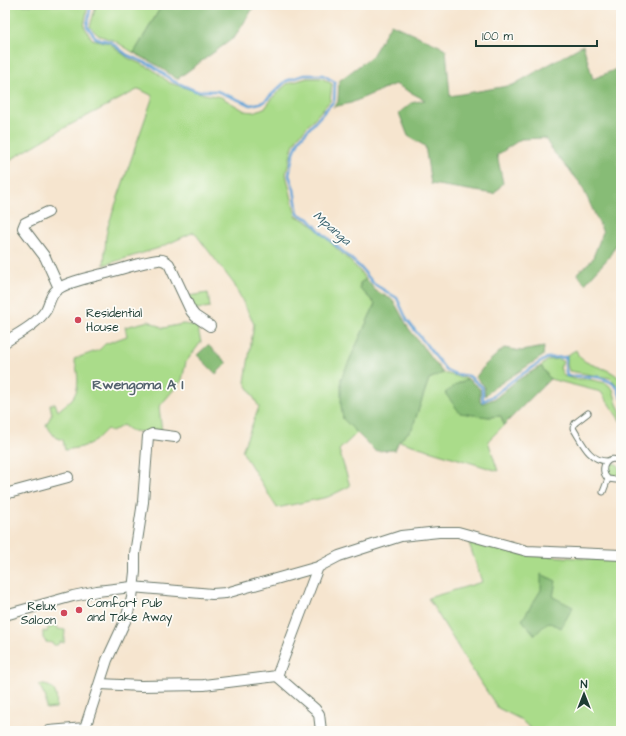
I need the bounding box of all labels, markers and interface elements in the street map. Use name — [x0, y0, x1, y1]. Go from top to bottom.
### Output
scale bar — [476, 22, 597, 48]
text: 100 m — [482, 28, 513, 45]
water label: Mpanga — [309, 207, 356, 251]
place label: Residential House — [86, 305, 142, 336]
marker: Residential House — [73, 315, 83, 325]
district label: Rwengoma A I — [92, 375, 184, 396]
place label: Comfort Pub and Take Away — [87, 595, 173, 627]
place label: Relux Saloon — [21, 598, 56, 629]
marker: Comfort Pub and Take Away — [74, 605, 84, 615]
marker: Relux Saloon — [59, 608, 69, 618]
north arrow — [564, 674, 604, 714]
text: N — [581, 677, 588, 692]

